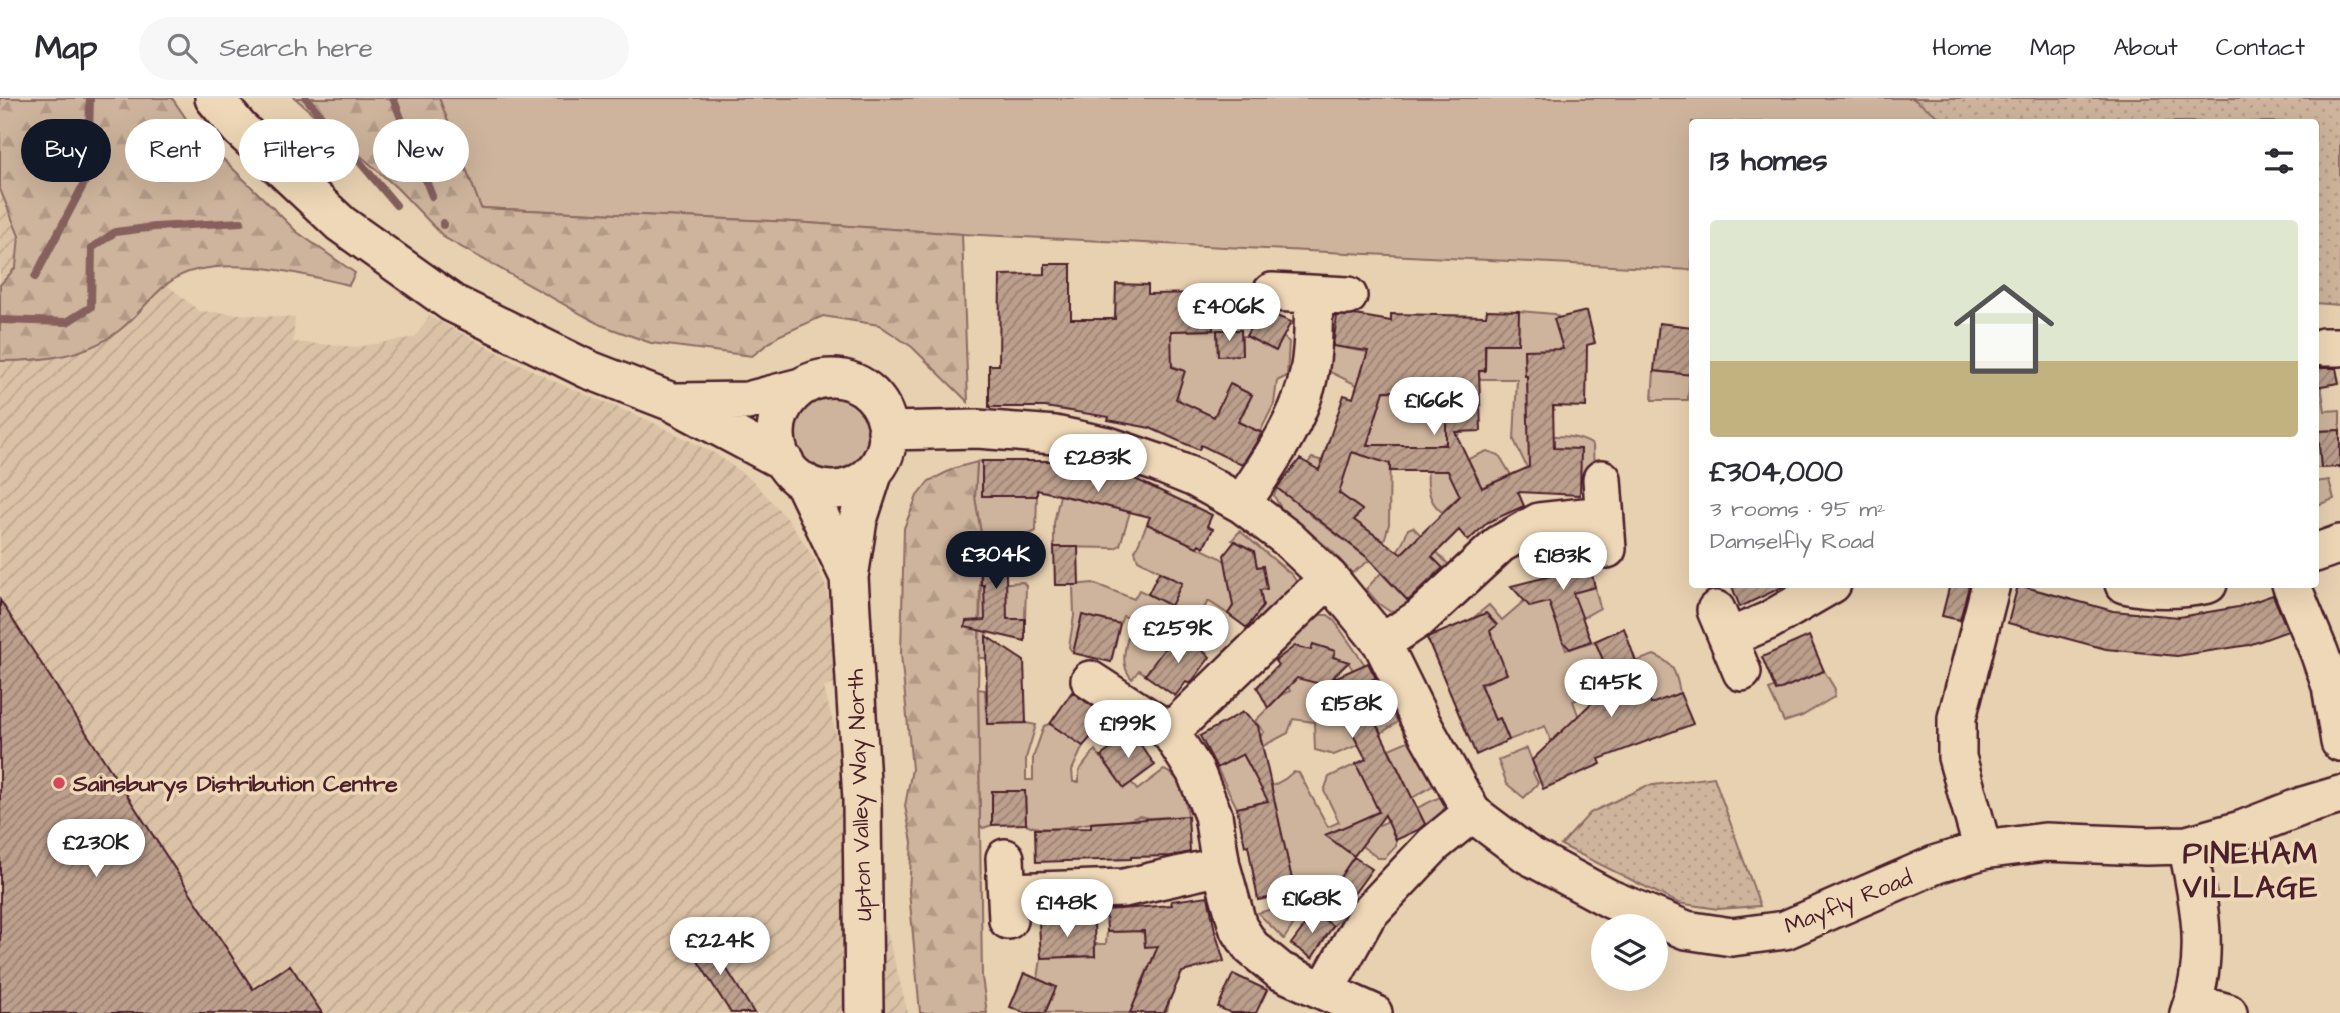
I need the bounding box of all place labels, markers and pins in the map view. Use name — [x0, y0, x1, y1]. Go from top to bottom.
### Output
pin: £406K — [1180, 284, 1278, 343]
pin: £166K — [1385, 378, 1483, 437]
pin: £283K — [1049, 434, 1147, 494]
pin: £304K — [947, 532, 1045, 591]
pin: £183K — [1514, 532, 1612, 592]
pin: £259K — [1129, 606, 1227, 665]
pin: £145K — [1562, 660, 1660, 719]
pin: £158K — [1303, 680, 1401, 740]
pin: £199K — [1079, 700, 1177, 760]
place label: Sainsburys Distribution Centre — [72, 768, 398, 802]
marker: Sainsburys Distribution Centre — [51, 775, 67, 791]
pin: £230K — [47, 820, 145, 879]
pin: £168K — [1263, 876, 1361, 935]
pin: £148K — [1018, 880, 1116, 939]
pin: £224K — [671, 918, 769, 977]

